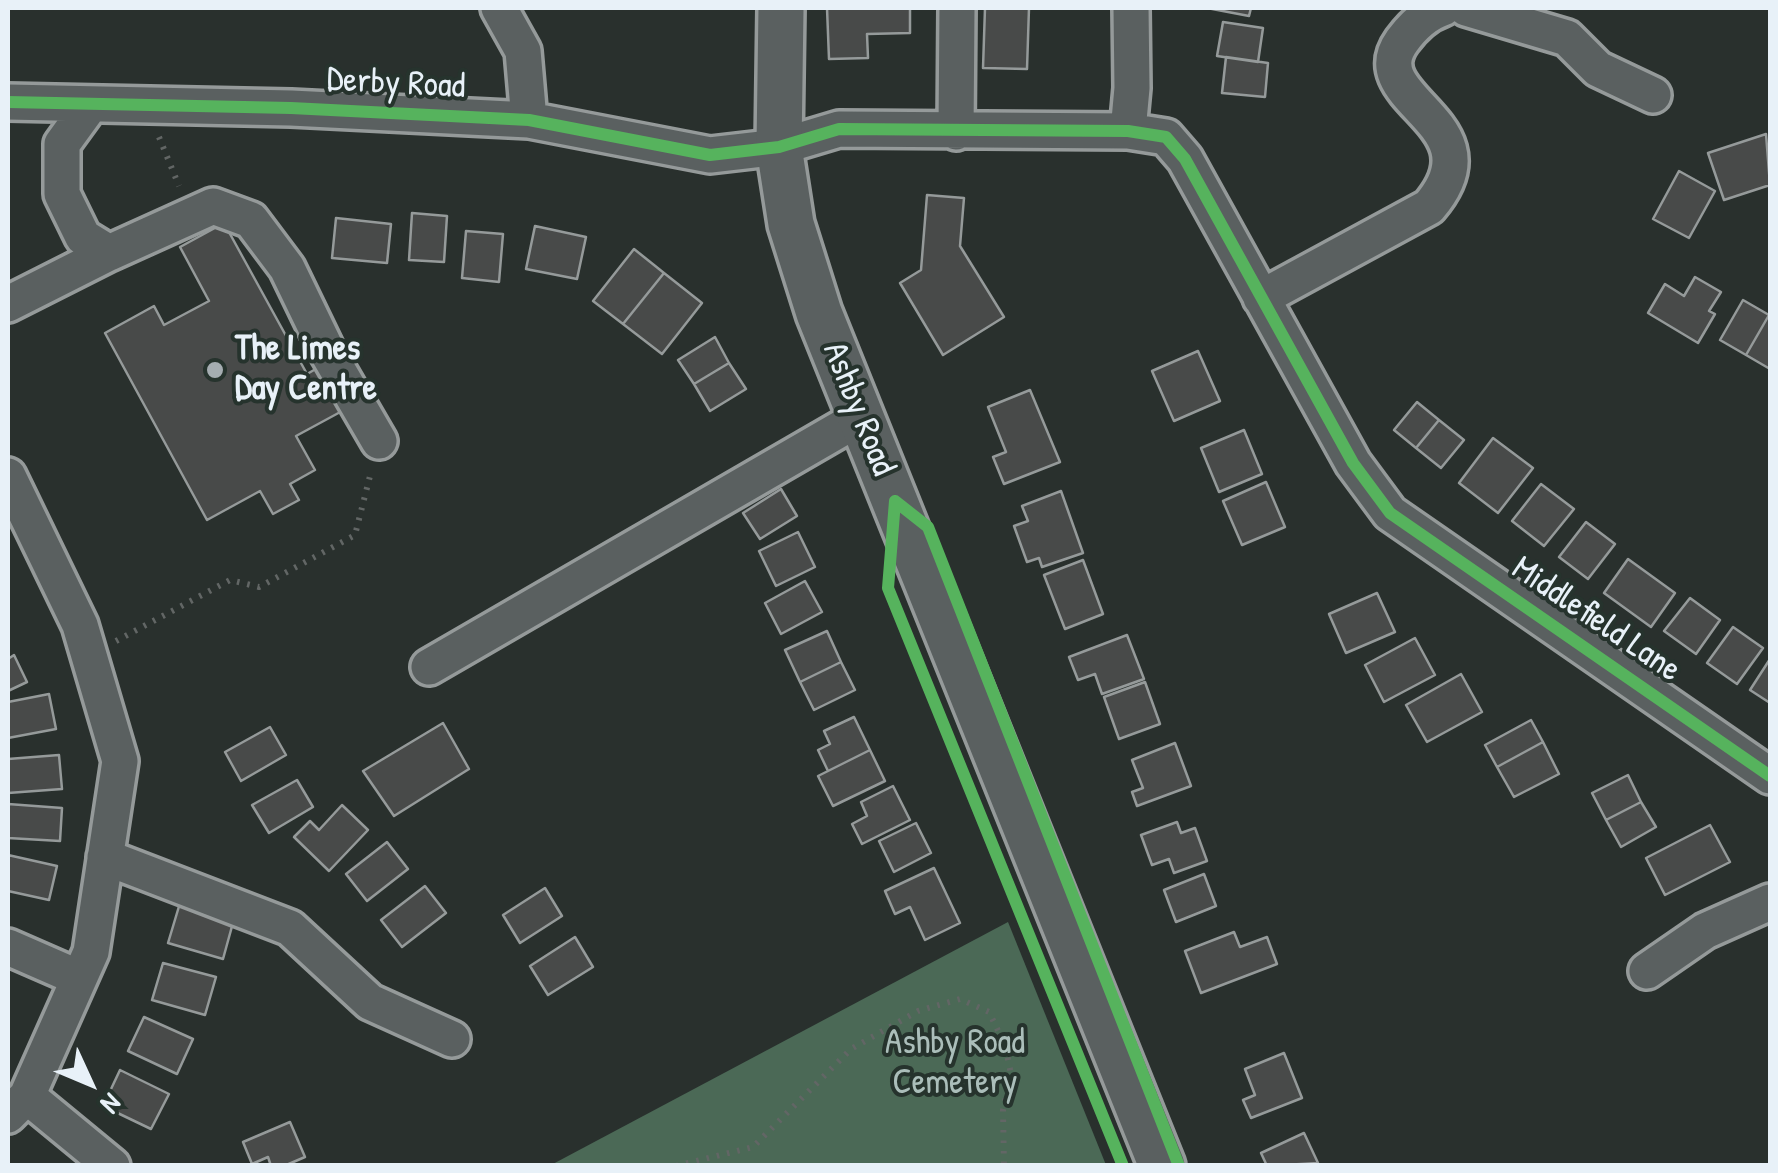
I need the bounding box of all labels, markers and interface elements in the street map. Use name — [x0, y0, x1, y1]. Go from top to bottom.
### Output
street label: Derby Road — [326, 59, 466, 109]
place label: The Limes Day Centre — [235, 329, 377, 411]
street label: Ashby Road — [812, 336, 904, 482]
marker: The Limes Day Centre — [204, 359, 226, 381]
street label: Middlefield Lane — [1504, 548, 1688, 692]
park label: Ashby Road Cemetery — [885, 1023, 1025, 1105]
north arrow — [40, 1033, 140, 1133]
text: N — [93, 1085, 130, 1122]

